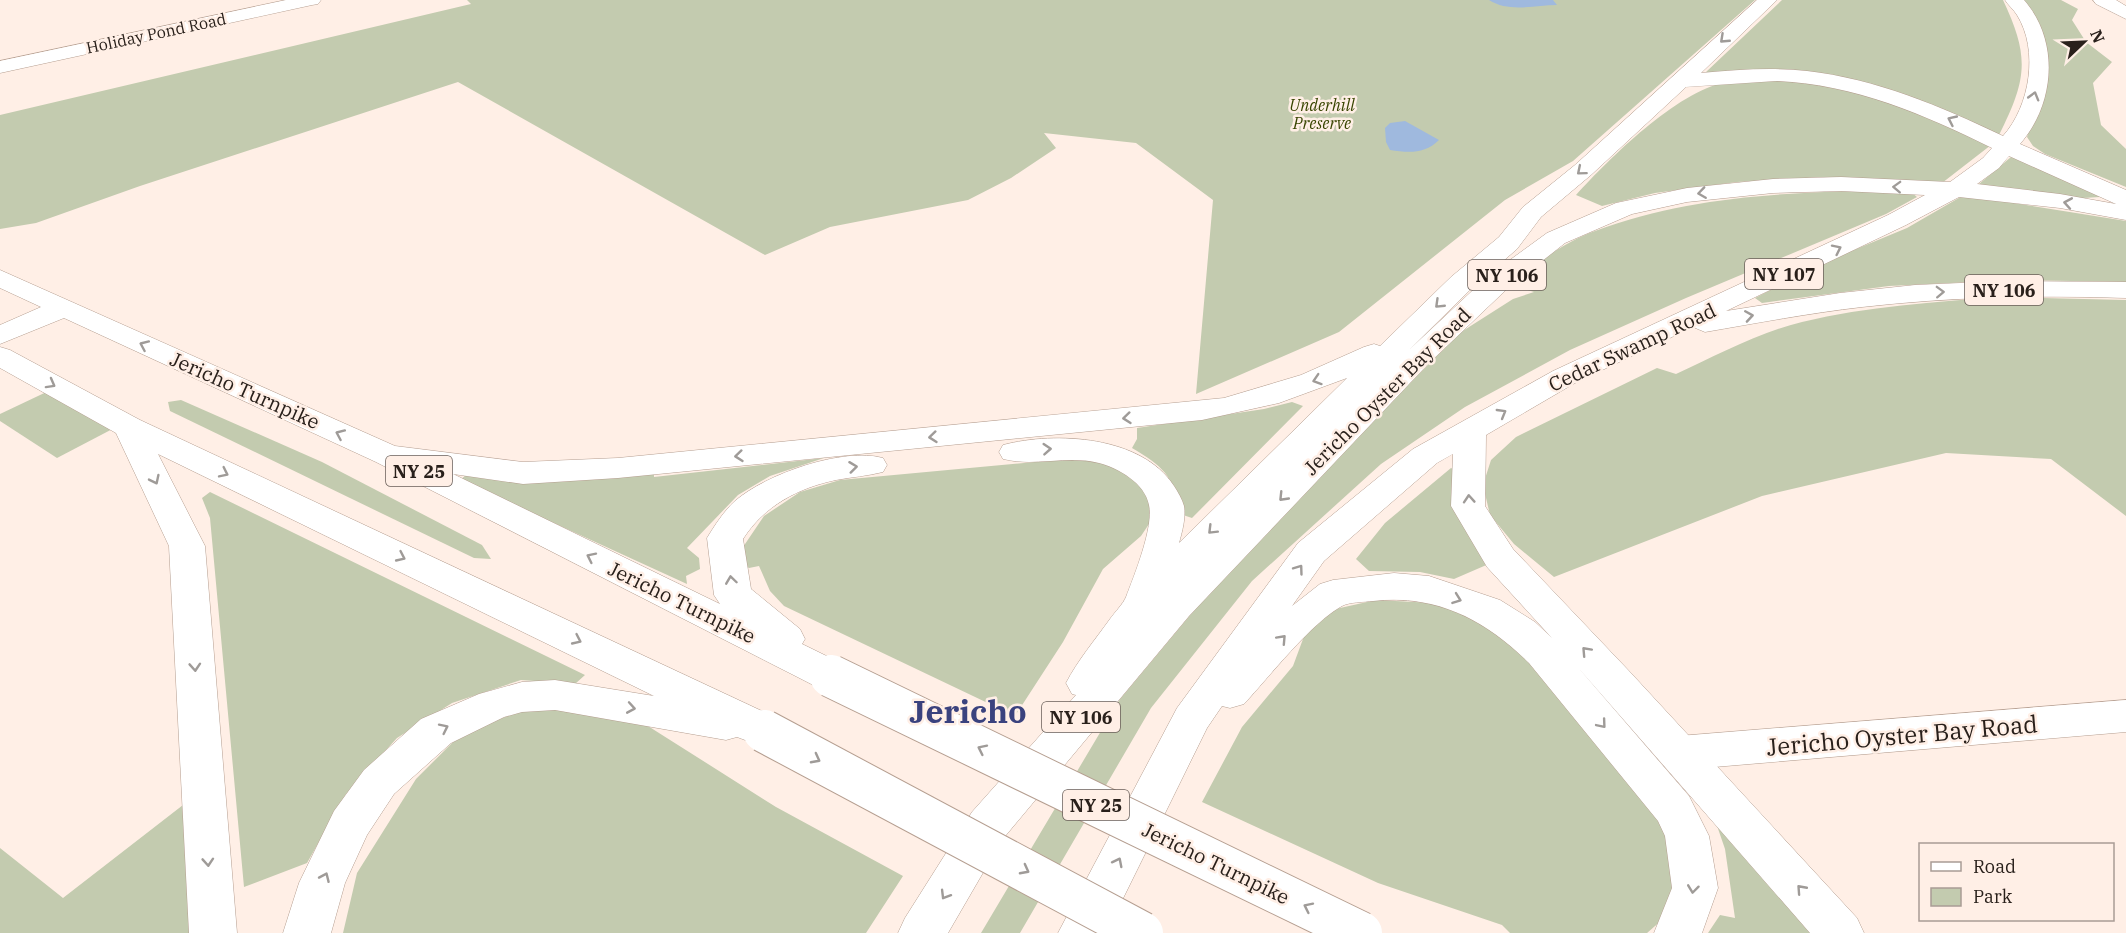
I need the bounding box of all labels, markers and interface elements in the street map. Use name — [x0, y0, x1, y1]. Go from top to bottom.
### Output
street label: Holiday Pond Road — [84, 8, 228, 58]
north arrow — [2054, 12, 2114, 72]
text: N — [2086, 26, 2109, 46]
one-way arrow — [1721, 32, 1731, 43]
one-way arrow — [2027, 91, 2039, 102]
park label: Underhill Preserve — [1289, 95, 1355, 133]
one-way arrow — [1947, 115, 1958, 127]
one-way arrow — [1577, 164, 1588, 175]
one-way arrow — [1892, 180, 1901, 193]
one-way arrow — [1698, 186, 1707, 198]
one-way arrow — [2064, 197, 2074, 210]
one-way arrow — [1830, 244, 1841, 256]
road number: NY 107 — [1745, 259, 1823, 289]
road number: NY 106 — [1468, 260, 1546, 290]
road number: NY 106 — [1965, 275, 2043, 305]
one-way arrow — [1936, 285, 1945, 298]
street label: Cedar Swamp Road — [1544, 296, 1720, 398]
one-way arrow — [1436, 297, 1446, 308]
street label: Jericho Oyster Bay Road — [1297, 301, 1477, 481]
one-way arrow — [1744, 311, 1754, 323]
one-way arrow — [139, 340, 150, 352]
street label: Jericho Turnpike — [166, 345, 324, 435]
one-way arrow — [1312, 373, 1323, 385]
one-way arrow — [45, 377, 55, 388]
one-way arrow — [1496, 409, 1506, 420]
one-way arrow — [1122, 411, 1131, 424]
one-way arrow — [336, 429, 347, 441]
one-way arrow — [928, 430, 937, 443]
one-way arrow — [1043, 443, 1052, 456]
one-way arrow — [734, 449, 743, 462]
road number: NY 25 — [386, 456, 452, 486]
one-way arrow — [848, 462, 858, 474]
one-way arrow — [218, 466, 229, 478]
one-way arrow — [148, 473, 159, 484]
one-way arrow — [1279, 489, 1290, 500]
one-way arrow — [1463, 494, 1476, 504]
one-way arrow — [1208, 523, 1219, 534]
one-way arrow — [394, 549, 405, 561]
one-way arrow — [586, 552, 597, 564]
street label: Jericho Turnpike — [604, 555, 760, 649]
one-way arrow — [1292, 565, 1303, 576]
one-way arrow — [725, 576, 737, 585]
one-way arrow — [1451, 591, 1462, 604]
one-way arrow — [570, 633, 581, 645]
one-way arrow — [1275, 635, 1286, 646]
one-way arrow — [1583, 647, 1594, 658]
one-way arrow — [188, 663, 201, 672]
district label: Jericho — [909, 690, 1027, 732]
one-way arrow — [626, 701, 636, 714]
road number: NY 106 — [1042, 702, 1120, 732]
street label: Jericho Oyster Bay Road — [1765, 707, 2039, 763]
one-way arrow — [1595, 717, 1606, 728]
one-way arrow — [437, 723, 448, 735]
one-way arrow — [977, 745, 988, 757]
one-way arrow — [810, 752, 820, 763]
road number: NY 25 — [1063, 790, 1129, 820]
street label: Jericho Turnpike — [1138, 816, 1294, 910]
legend — [1919, 843, 2114, 921]
text: Road — [1973, 855, 2016, 878]
one-way arrow — [201, 857, 214, 866]
one-way arrow — [1111, 858, 1122, 869]
one-way arrow — [1019, 863, 1029, 874]
one-way arrow — [318, 873, 330, 884]
one-way arrow — [1687, 884, 1699, 894]
text: Park — [1973, 885, 2013, 908]
one-way arrow — [1797, 886, 1808, 896]
one-way arrow — [941, 889, 953, 899]
one-way arrow — [1304, 903, 1315, 915]

